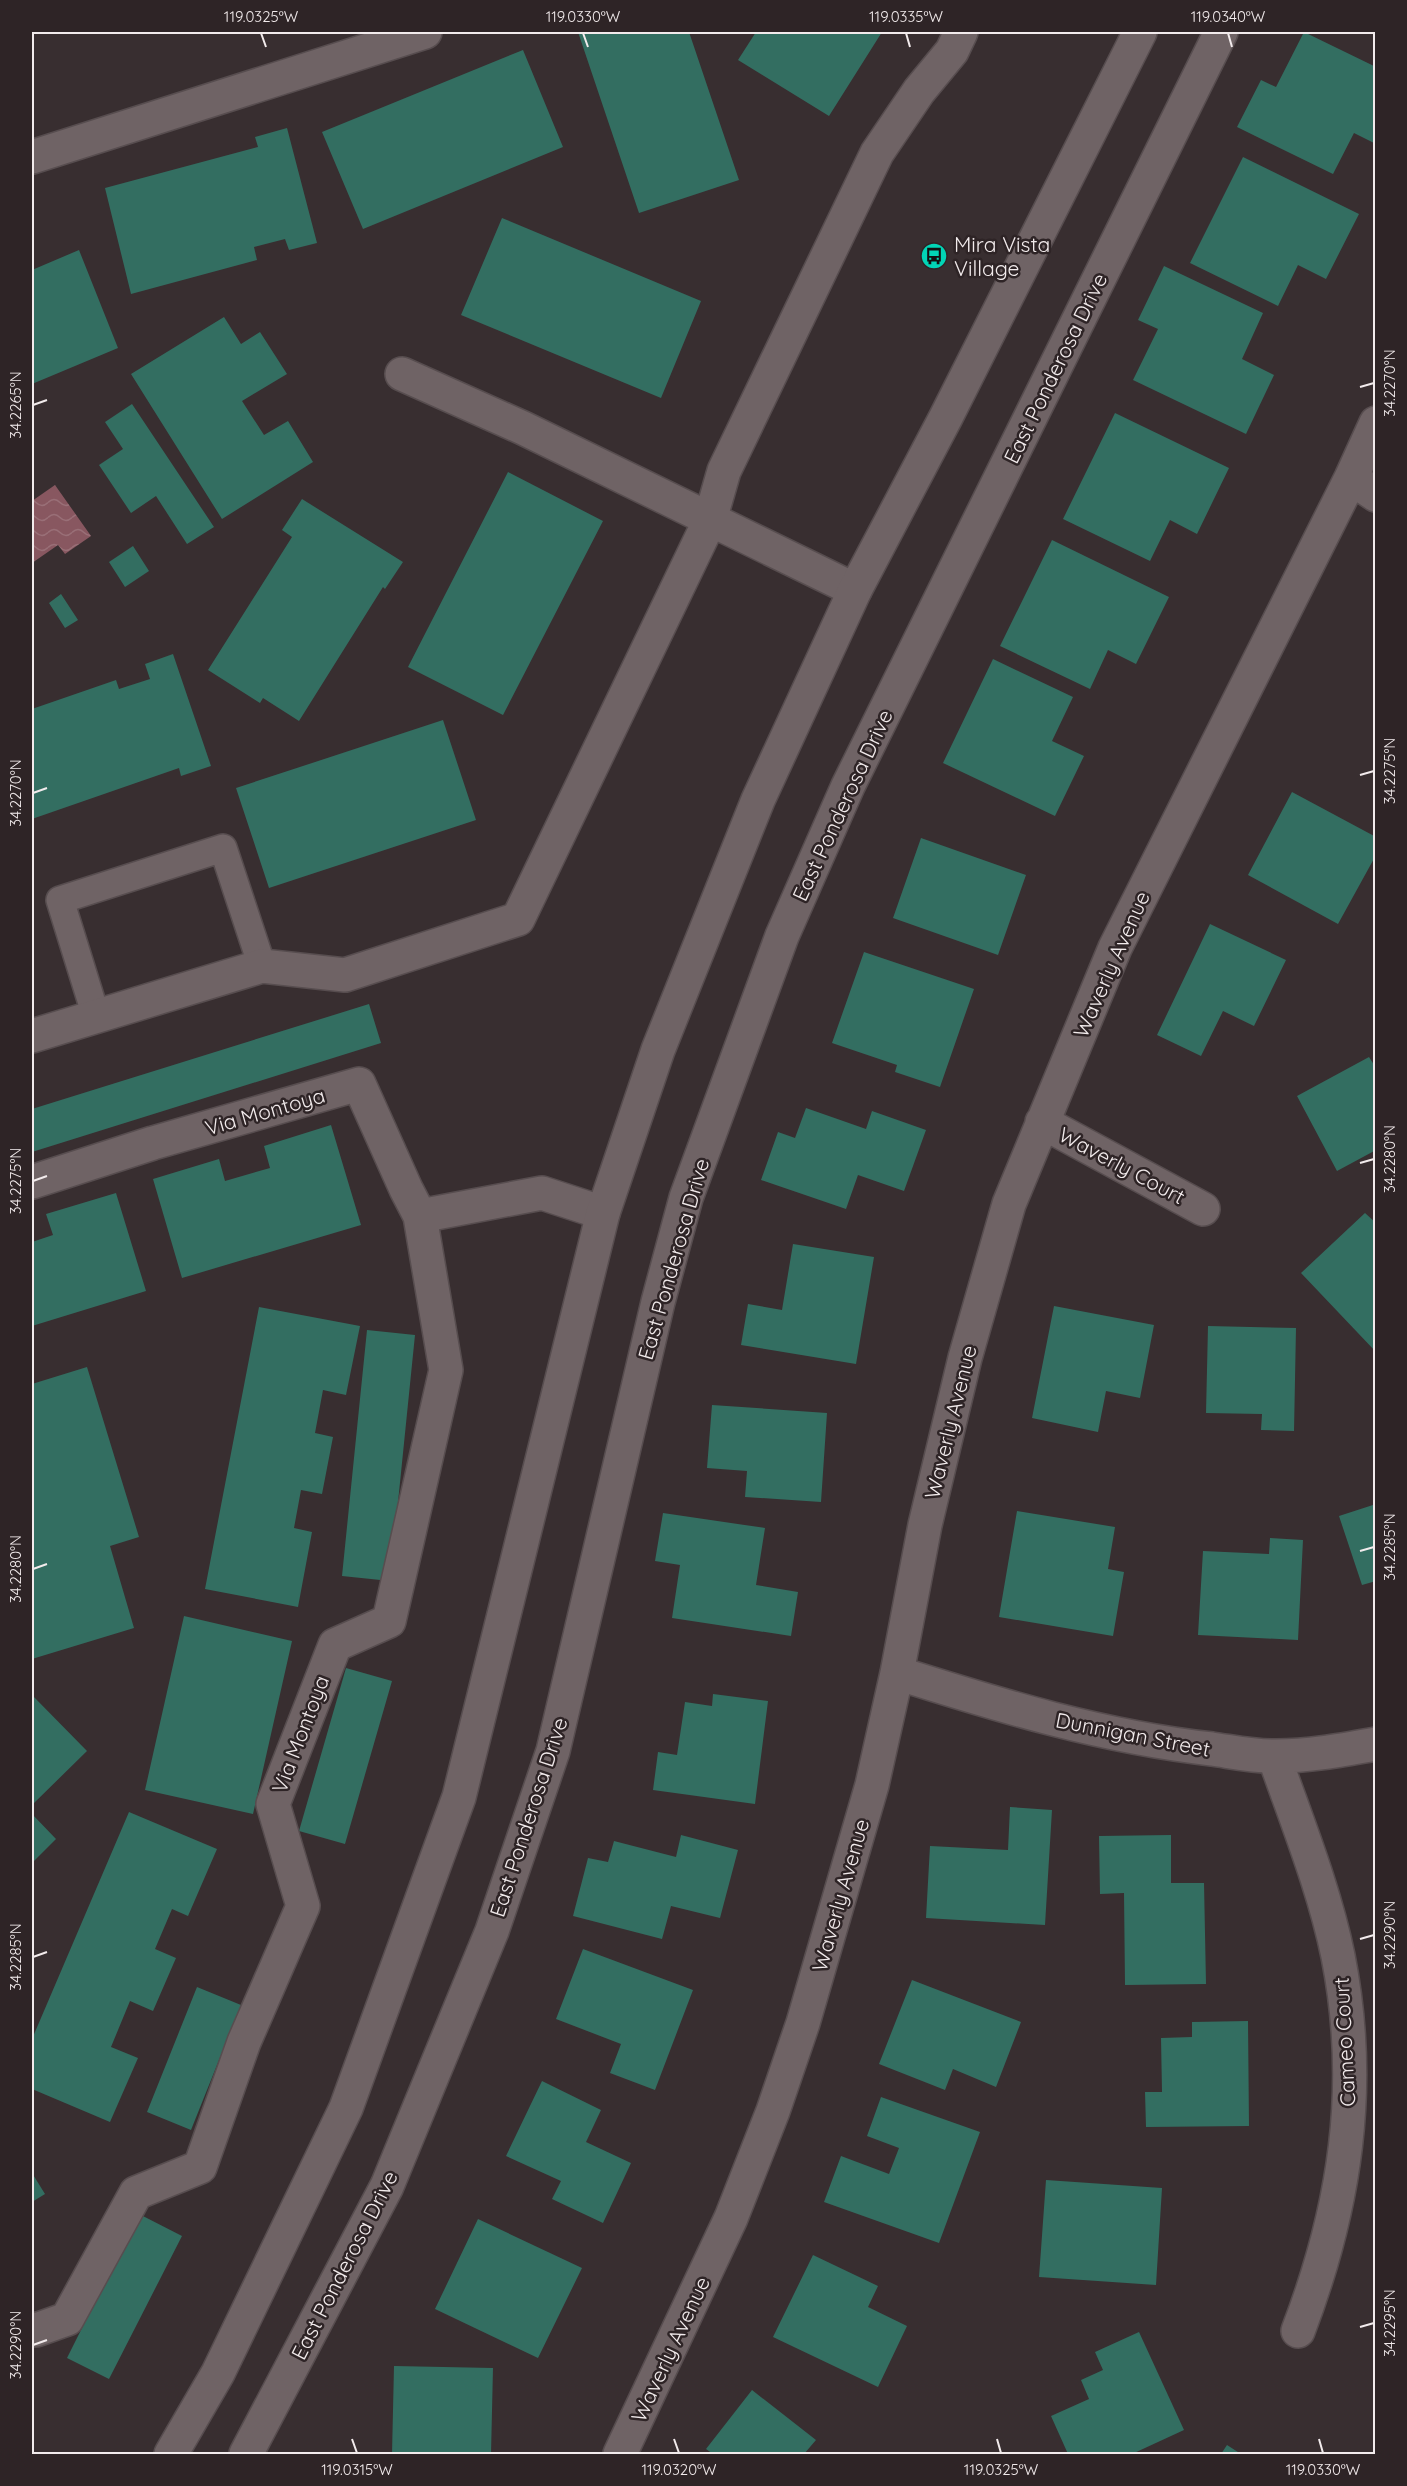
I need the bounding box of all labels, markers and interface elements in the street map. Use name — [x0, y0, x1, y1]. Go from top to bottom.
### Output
text: 119.0325°W — [224, 7, 299, 26]
text: 119.0330°W — [546, 7, 621, 26]
text: 119.0335°W — [869, 7, 943, 26]
text: 119.0340°W — [1191, 7, 1266, 26]
place label: Mira Vista Village — [954, 231, 1050, 281]
bus stop icon: Mira Vista Village — [919, 241, 949, 271]
street label: East Ponderosa Drive — [998, 269, 1112, 467]
text: 34.2270°N — [1380, 349, 1399, 417]
text: 34.2265°N — [6, 371, 25, 439]
street label: East Ponderosa Drive — [786, 705, 898, 905]
text: 34.2275°N — [1380, 738, 1399, 804]
text: 34.2270°N — [6, 759, 25, 827]
street label: Waverly Avenue — [1067, 887, 1155, 1041]
street label: Via Montoya — [202, 1081, 328, 1141]
street label: Waverly Court — [1054, 1121, 1190, 1209]
text: 34.2280°N — [1380, 1125, 1399, 1193]
text: 34.2275°N — [6, 1148, 25, 1214]
street label: East Ponderosa Drive — [632, 1155, 714, 1363]
street label: Waverly Avenue — [918, 1342, 982, 1502]
text: 34.2285°N — [1380, 1513, 1399, 1581]
text: 34.2280°N — [6, 1535, 25, 1603]
street label: Via Montoya — [266, 1672, 334, 1796]
street label: Dunnigan Street — [1054, 1706, 1212, 1762]
street label: East Ponderosa Drive — [483, 1714, 573, 1920]
street label: Waverly Avenue — [806, 1816, 874, 1974]
text: 34.2290°N — [1380, 1901, 1399, 1969]
text: 34.2285°N — [6, 1923, 25, 1991]
street label: Cameo Court — [1328, 1977, 1360, 2107]
street label: East Ponderosa Drive — [285, 2166, 403, 2364]
street label: Waverly Avenue — [625, 2272, 715, 2426]
text: 34.2295°N — [1380, 2289, 1399, 2357]
text: 34.2290°N — [6, 2311, 25, 2379]
text: 119.0315°W — [321, 2460, 393, 2479]
text: 119.0320°W — [641, 2460, 717, 2479]
text: 119.0325°W — [964, 2460, 1039, 2479]
text: 119.0330°W — [1286, 2460, 1361, 2479]

